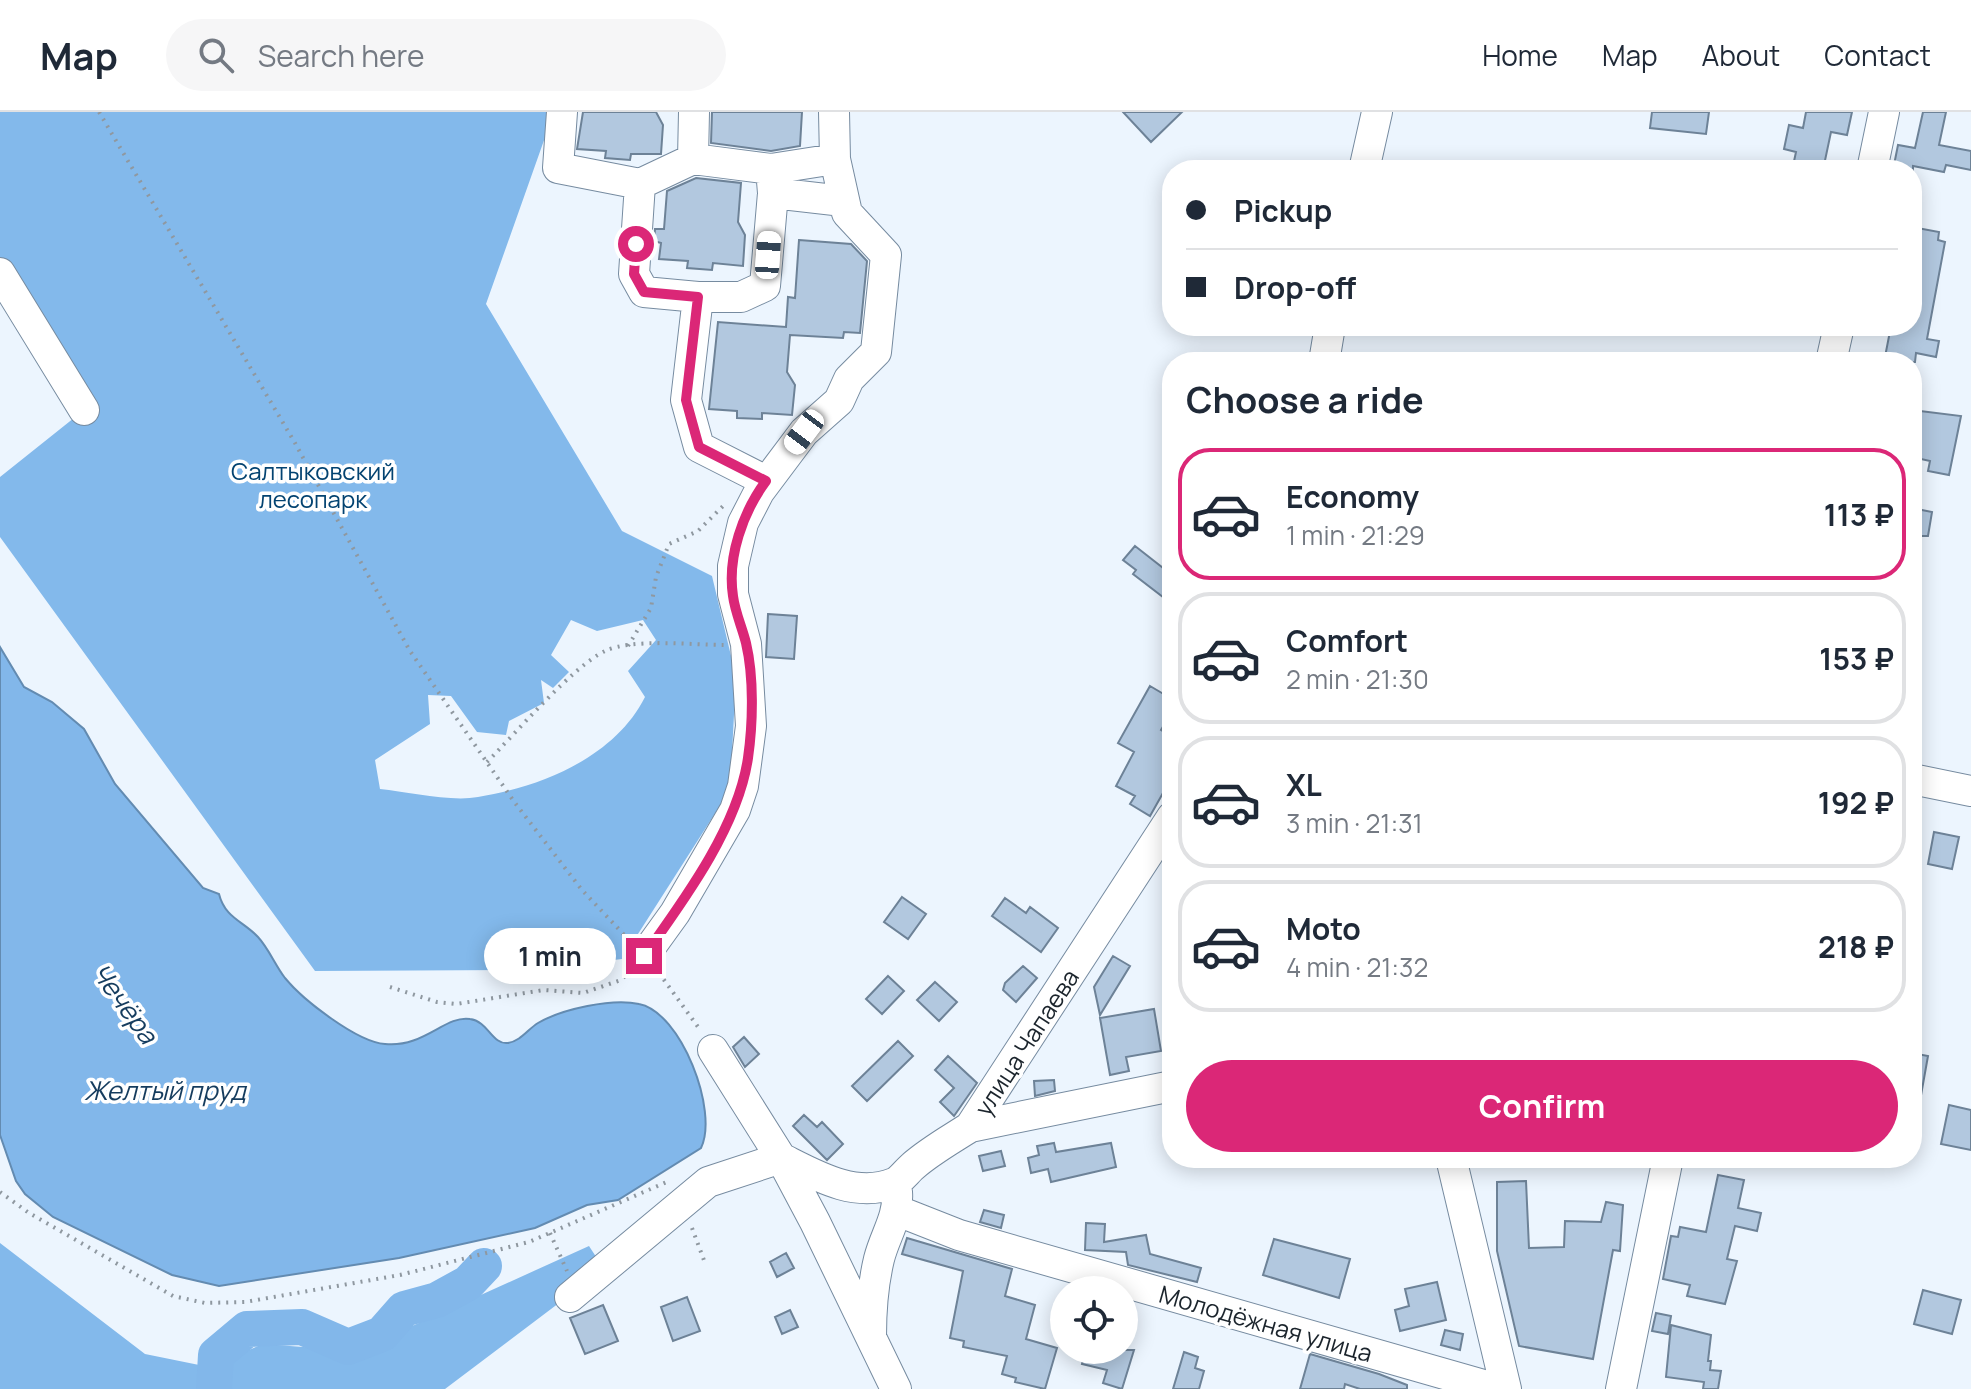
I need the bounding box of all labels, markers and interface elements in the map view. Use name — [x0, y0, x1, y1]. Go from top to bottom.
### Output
search box — [166, 19, 726, 91]
text: Map — [40, 29, 118, 81]
icon: search — [194, 33, 238, 77]
text: Search here — [258, 35, 425, 76]
text: Home — [1482, 36, 1558, 74]
text: Map — [1602, 36, 1658, 74]
text: About — [1702, 36, 1780, 74]
text: Contact — [1824, 36, 1931, 74]
text: Pickup — [1234, 190, 1332, 231]
route start — [618, 226, 654, 262]
car — [754, 230, 782, 280]
text: Drop-off — [1234, 267, 1356, 308]
text: Choose a ride — [1186, 375, 1424, 424]
car — [780, 406, 828, 458]
park label: Салтыковский лесопарк — [231, 454, 395, 515]
text: Economy — [1286, 476, 1419, 517]
icon: car — [1190, 478, 1262, 550]
text: 113 ₽ — [1824, 494, 1894, 535]
text: 1 min · 21:29 — [1286, 517, 1425, 553]
text: Comfort — [1286, 620, 1408, 661]
icon: car — [1190, 622, 1262, 694]
text: 153 ₽ — [1819, 638, 1894, 679]
text: 2 min · 21:30 — [1286, 661, 1429, 697]
text: XL — [1286, 764, 1322, 805]
icon: car — [1190, 766, 1262, 838]
text: 192 ₽ — [1818, 782, 1894, 823]
text: 3 min · 21:31 — [1286, 805, 1423, 841]
text: Moto — [1286, 908, 1361, 949]
icon: car — [1190, 910, 1262, 982]
text: 218 ₽ — [1818, 926, 1894, 967]
callout: 1 min — [484, 928, 616, 984]
text: 1 min — [518, 938, 582, 974]
route end — [626, 938, 662, 974]
text: 4 min · 21:32 — [1286, 949, 1428, 985]
water label: Чечёра — [84, 956, 167, 1052]
street label: улица Чапаева — [966, 962, 1086, 1122]
button: Confirm — [1186, 1060, 1898, 1152]
water label: Желтый пруд — [84, 1072, 247, 1108]
map controls — [1050, 1276, 1138, 1364]
button: locate — [1050, 1276, 1138, 1364]
street label: Молодёжная улица — [1156, 1277, 1376, 1369]

